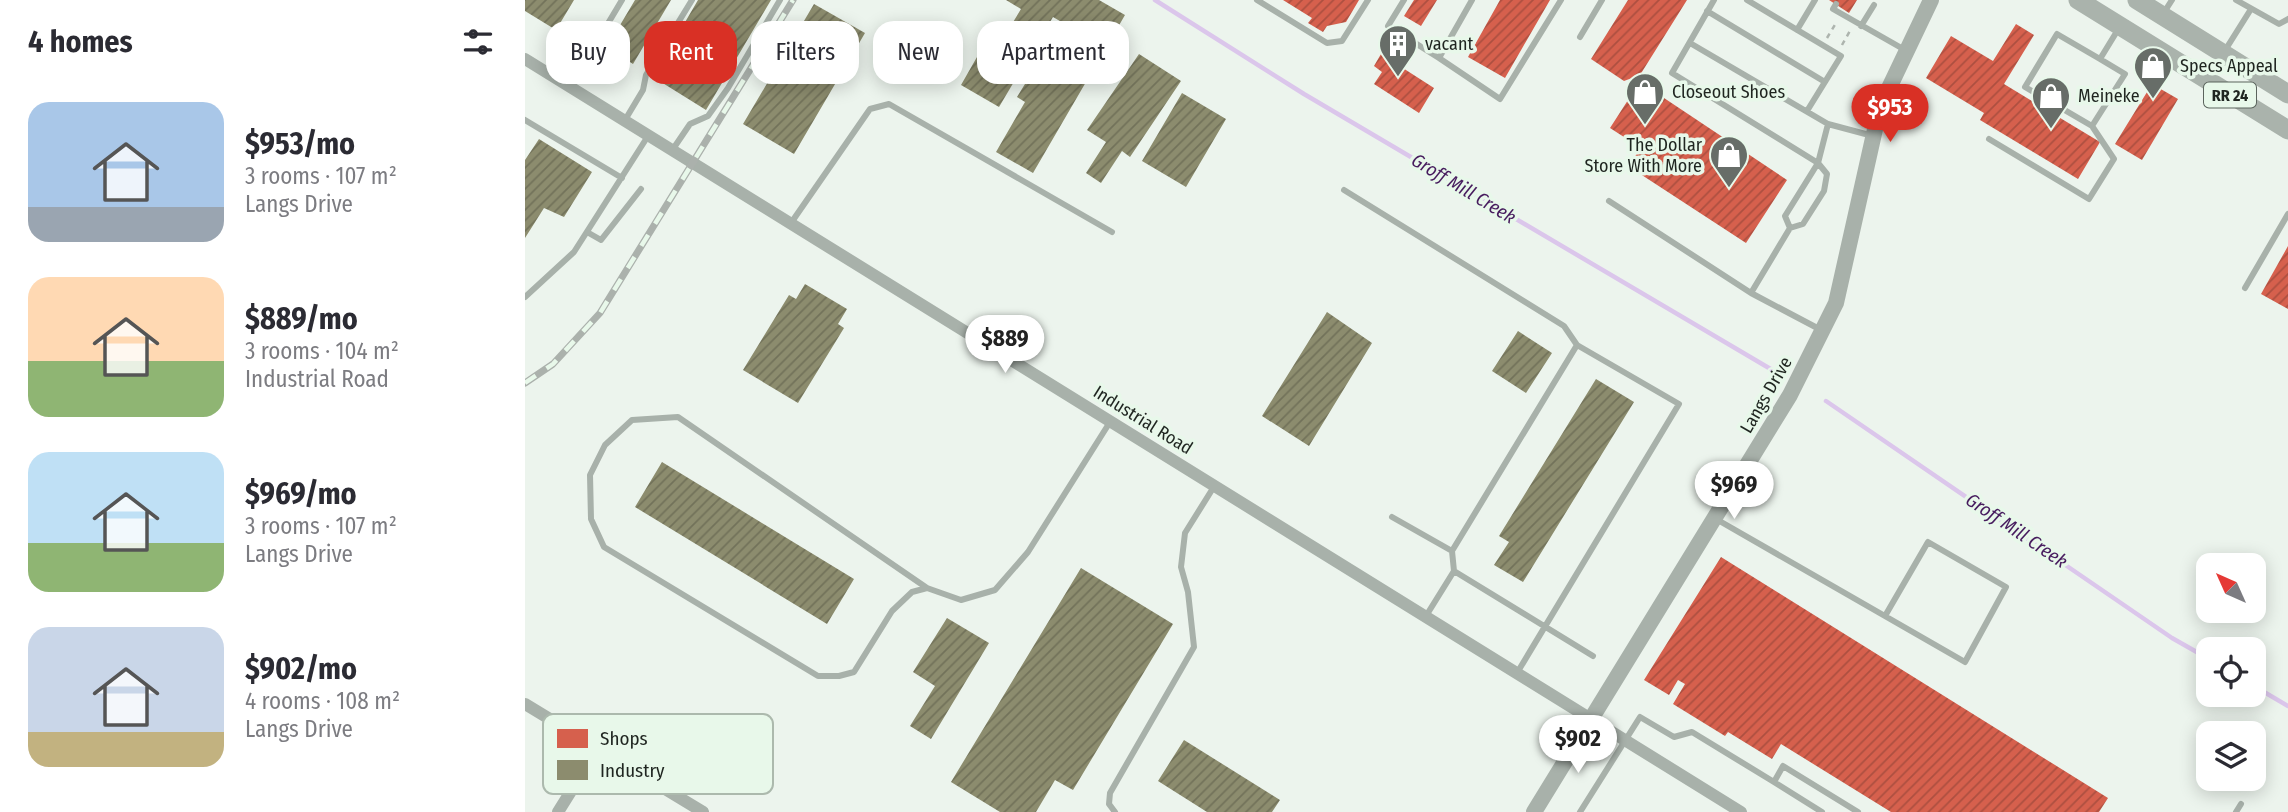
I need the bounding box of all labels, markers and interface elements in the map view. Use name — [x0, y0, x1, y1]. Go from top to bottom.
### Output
chip: Buy — [546, 21, 630, 84]
chip: Rent — [644, 21, 737, 84]
chip: Filters — [751, 21, 859, 84]
chip: New — [873, 21, 963, 84]
chip: Apartment — [977, 21, 1129, 84]
icon: filters — [459, 23, 497, 61]
building icon: vacant — [1377, 23, 1419, 78]
text: 4 homes — [28, 24, 133, 60]
place label: vacant — [1425, 33, 1473, 55]
shop icon: Specs Appeal — [2132, 45, 2174, 100]
place label: Specs Appeal — [2180, 55, 2278, 77]
shop icon: Closeout Shoes — [1624, 71, 1666, 126]
shop icon: Meineke — [2030, 75, 2072, 130]
place label: Closeout Shoes — [1672, 81, 1785, 103]
road number: RR 24 — [2204, 82, 2256, 108]
pin: $953 — [1849, 85, 1931, 144]
place label: Meineke — [2078, 85, 2140, 107]
text: $953 — [1868, 93, 1912, 121]
text: $953/mo — [245, 126, 355, 162]
icon: home — [84, 130, 168, 214]
place label: The Dollar Store With More — [1585, 134, 1703, 177]
shop icon: The Dollar Store With More — [1708, 134, 1750, 189]
water label: Groff Mill Creek — [1407, 148, 1520, 229]
text: 3 rooms · 107 m² — [245, 162, 397, 190]
text: Langs Drive — [245, 190, 353, 218]
text: $889/mo — [245, 301, 358, 337]
icon: home — [84, 305, 168, 389]
pin: $889 — [964, 316, 1046, 375]
text: $889 — [981, 324, 1029, 352]
text: 3 rooms · 104 m² — [245, 337, 399, 365]
street label: Langs Drive — [1735, 353, 1797, 437]
text: Industrial Road — [245, 365, 389, 393]
street label: Industrial Road — [1089, 381, 1197, 459]
pin: $969 — [1693, 462, 1775, 521]
text: $969 — [1711, 470, 1757, 498]
text: $969/mo — [245, 476, 357, 512]
icon: home — [84, 480, 168, 564]
water label: Groff Mill Creek — [1962, 488, 2072, 573]
text: 3 rooms · 107 m² — [245, 512, 397, 540]
text: Langs Drive — [245, 540, 353, 568]
north arrow — [2196, 553, 2266, 623]
map controls — [2196, 553, 2266, 791]
button: locate — [2196, 637, 2266, 707]
text: $902/mo — [245, 651, 357, 687]
icon: home — [84, 655, 168, 739]
text: 4 rooms · 108 m² — [245, 687, 400, 715]
legend — [543, 714, 773, 794]
text: Langs Drive — [245, 715, 353, 743]
pin: $902 — [1537, 716, 1619, 775]
button: layers — [2196, 721, 2266, 791]
text: $902 — [1555, 724, 1601, 752]
text: Shops — [600, 727, 648, 750]
text: Industry — [600, 759, 665, 782]

